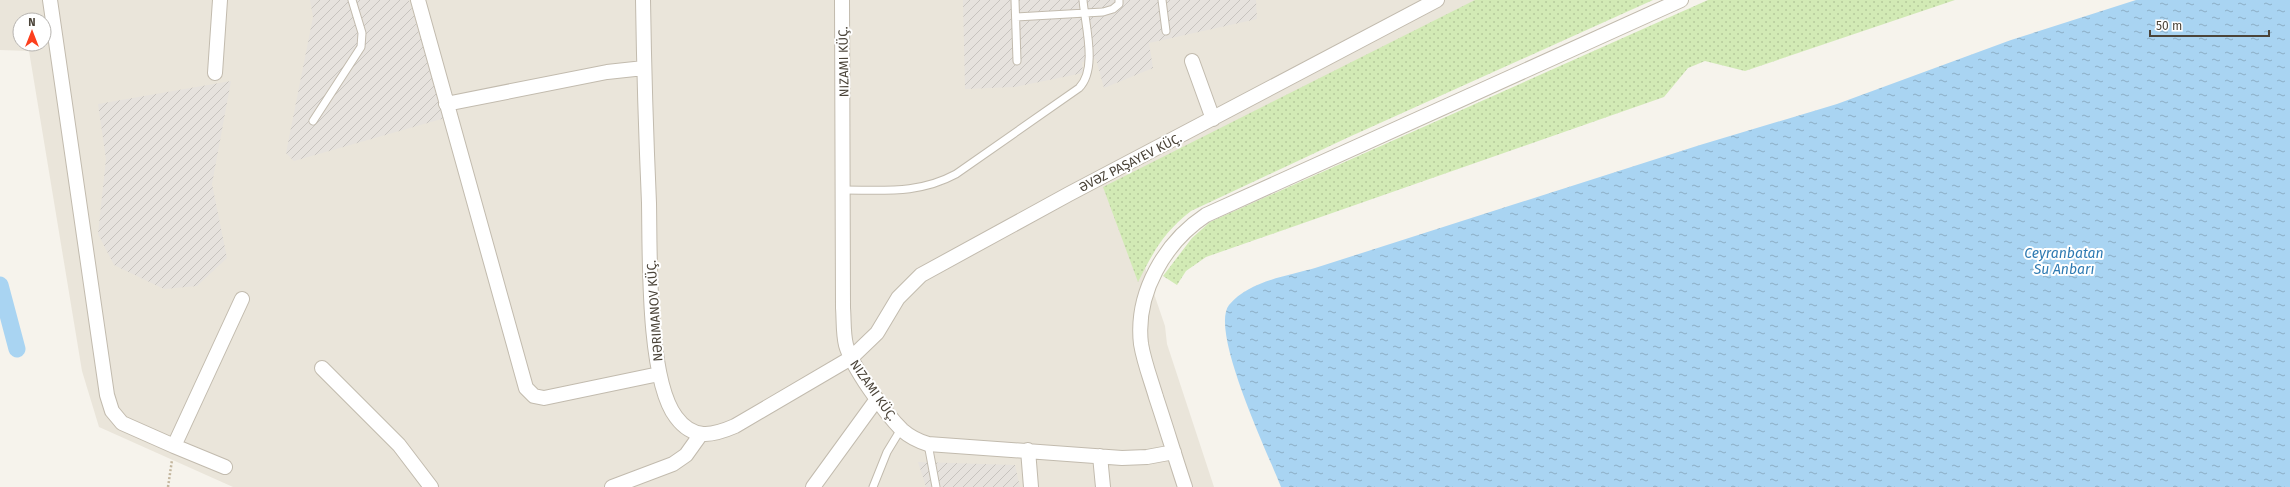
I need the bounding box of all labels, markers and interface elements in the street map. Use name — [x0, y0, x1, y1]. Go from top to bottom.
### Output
north arrow — [12, 12, 52, 52]
scale bar — [2150, 12, 2269, 38]
text: N — [28, 16, 36, 29]
text: 50 m — [2156, 19, 2182, 33]
street label: NIZAMI KÜÇ. — [834, 26, 852, 98]
street label: ƏVƏZ PAŞAYEV KÜÇ. — [1076, 129, 1184, 195]
water label: Ceyranbatan Su Anbarı — [2024, 245, 2104, 278]
street label: NƏRIMANOV KÜÇ. — [642, 260, 666, 362]
street label: NIZAMI KÜÇ. — [847, 356, 901, 424]

